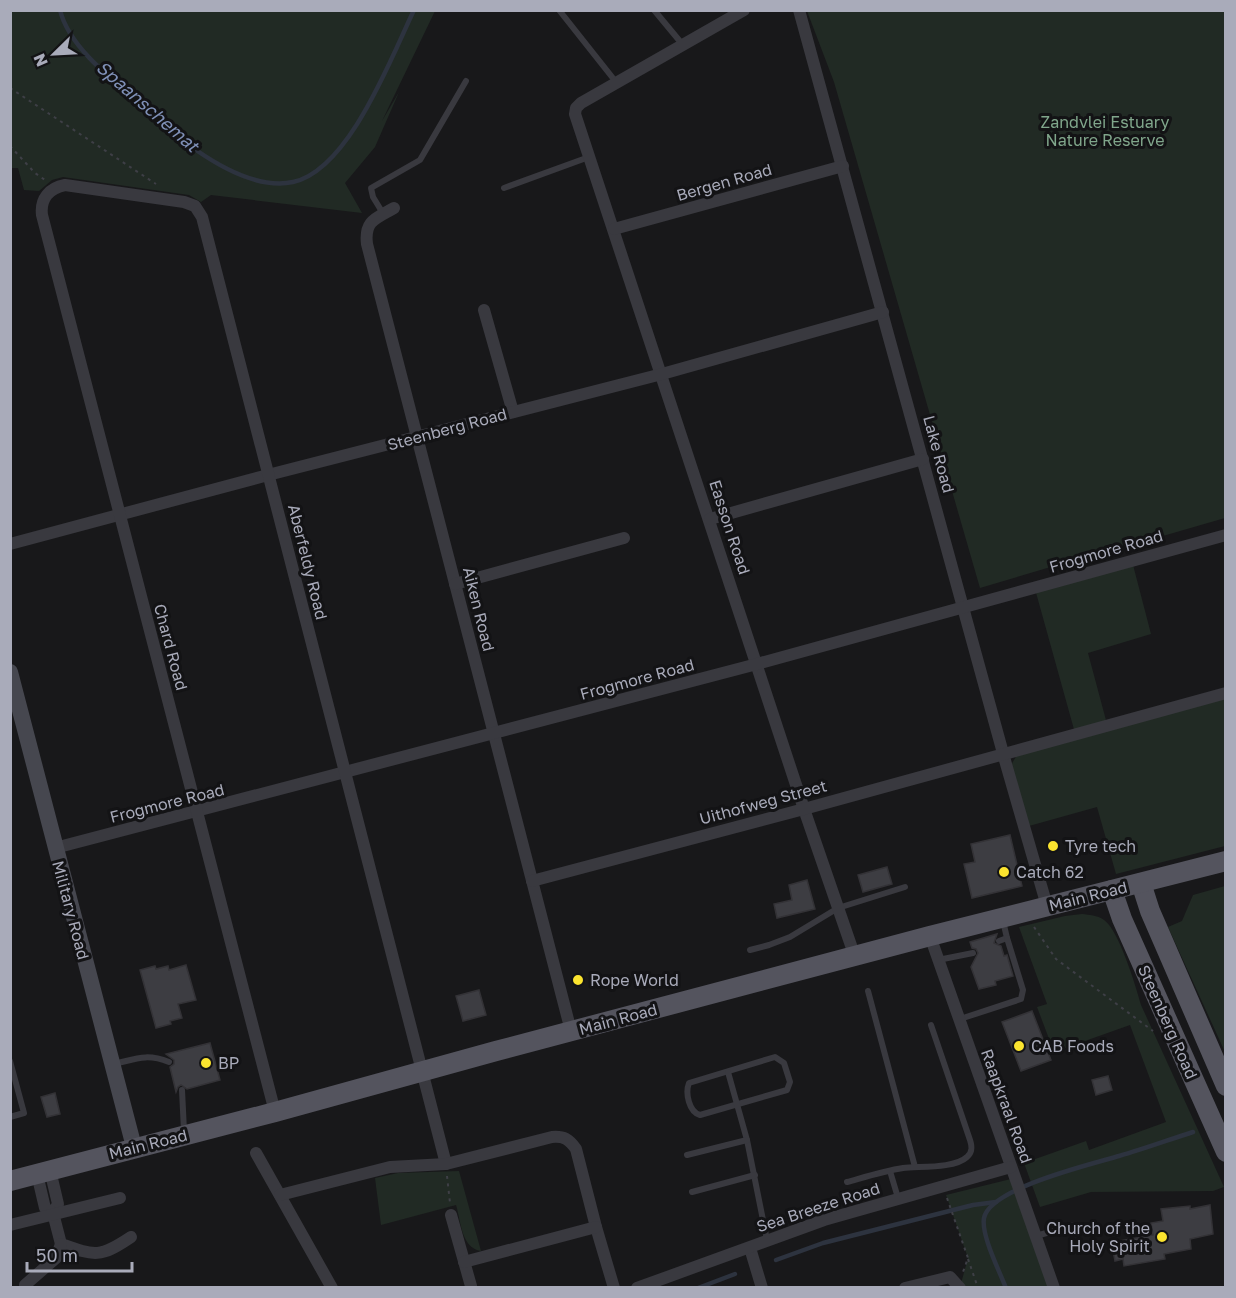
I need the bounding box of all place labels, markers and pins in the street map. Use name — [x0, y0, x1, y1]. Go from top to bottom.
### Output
place label: Tyre tech — [1065, 836, 1136, 856]
marker: Tyre tech — [1046, 839, 1060, 853]
place label: Catch 62 — [1016, 862, 1084, 882]
marker: Catch 62 — [997, 865, 1011, 879]
place label: Rope World — [590, 970, 679, 990]
marker: Rope World — [571, 973, 585, 987]
place label: CAB Foods — [1031, 1036, 1114, 1056]
marker: CAB Foods — [1012, 1039, 1026, 1053]
place label: BP — [218, 1053, 239, 1073]
marker: BP — [199, 1056, 213, 1070]
place label: Church of the Holy Spirit — [1046, 1218, 1150, 1256]
marker: Church of the Holy Spirit — [1155, 1230, 1169, 1244]

